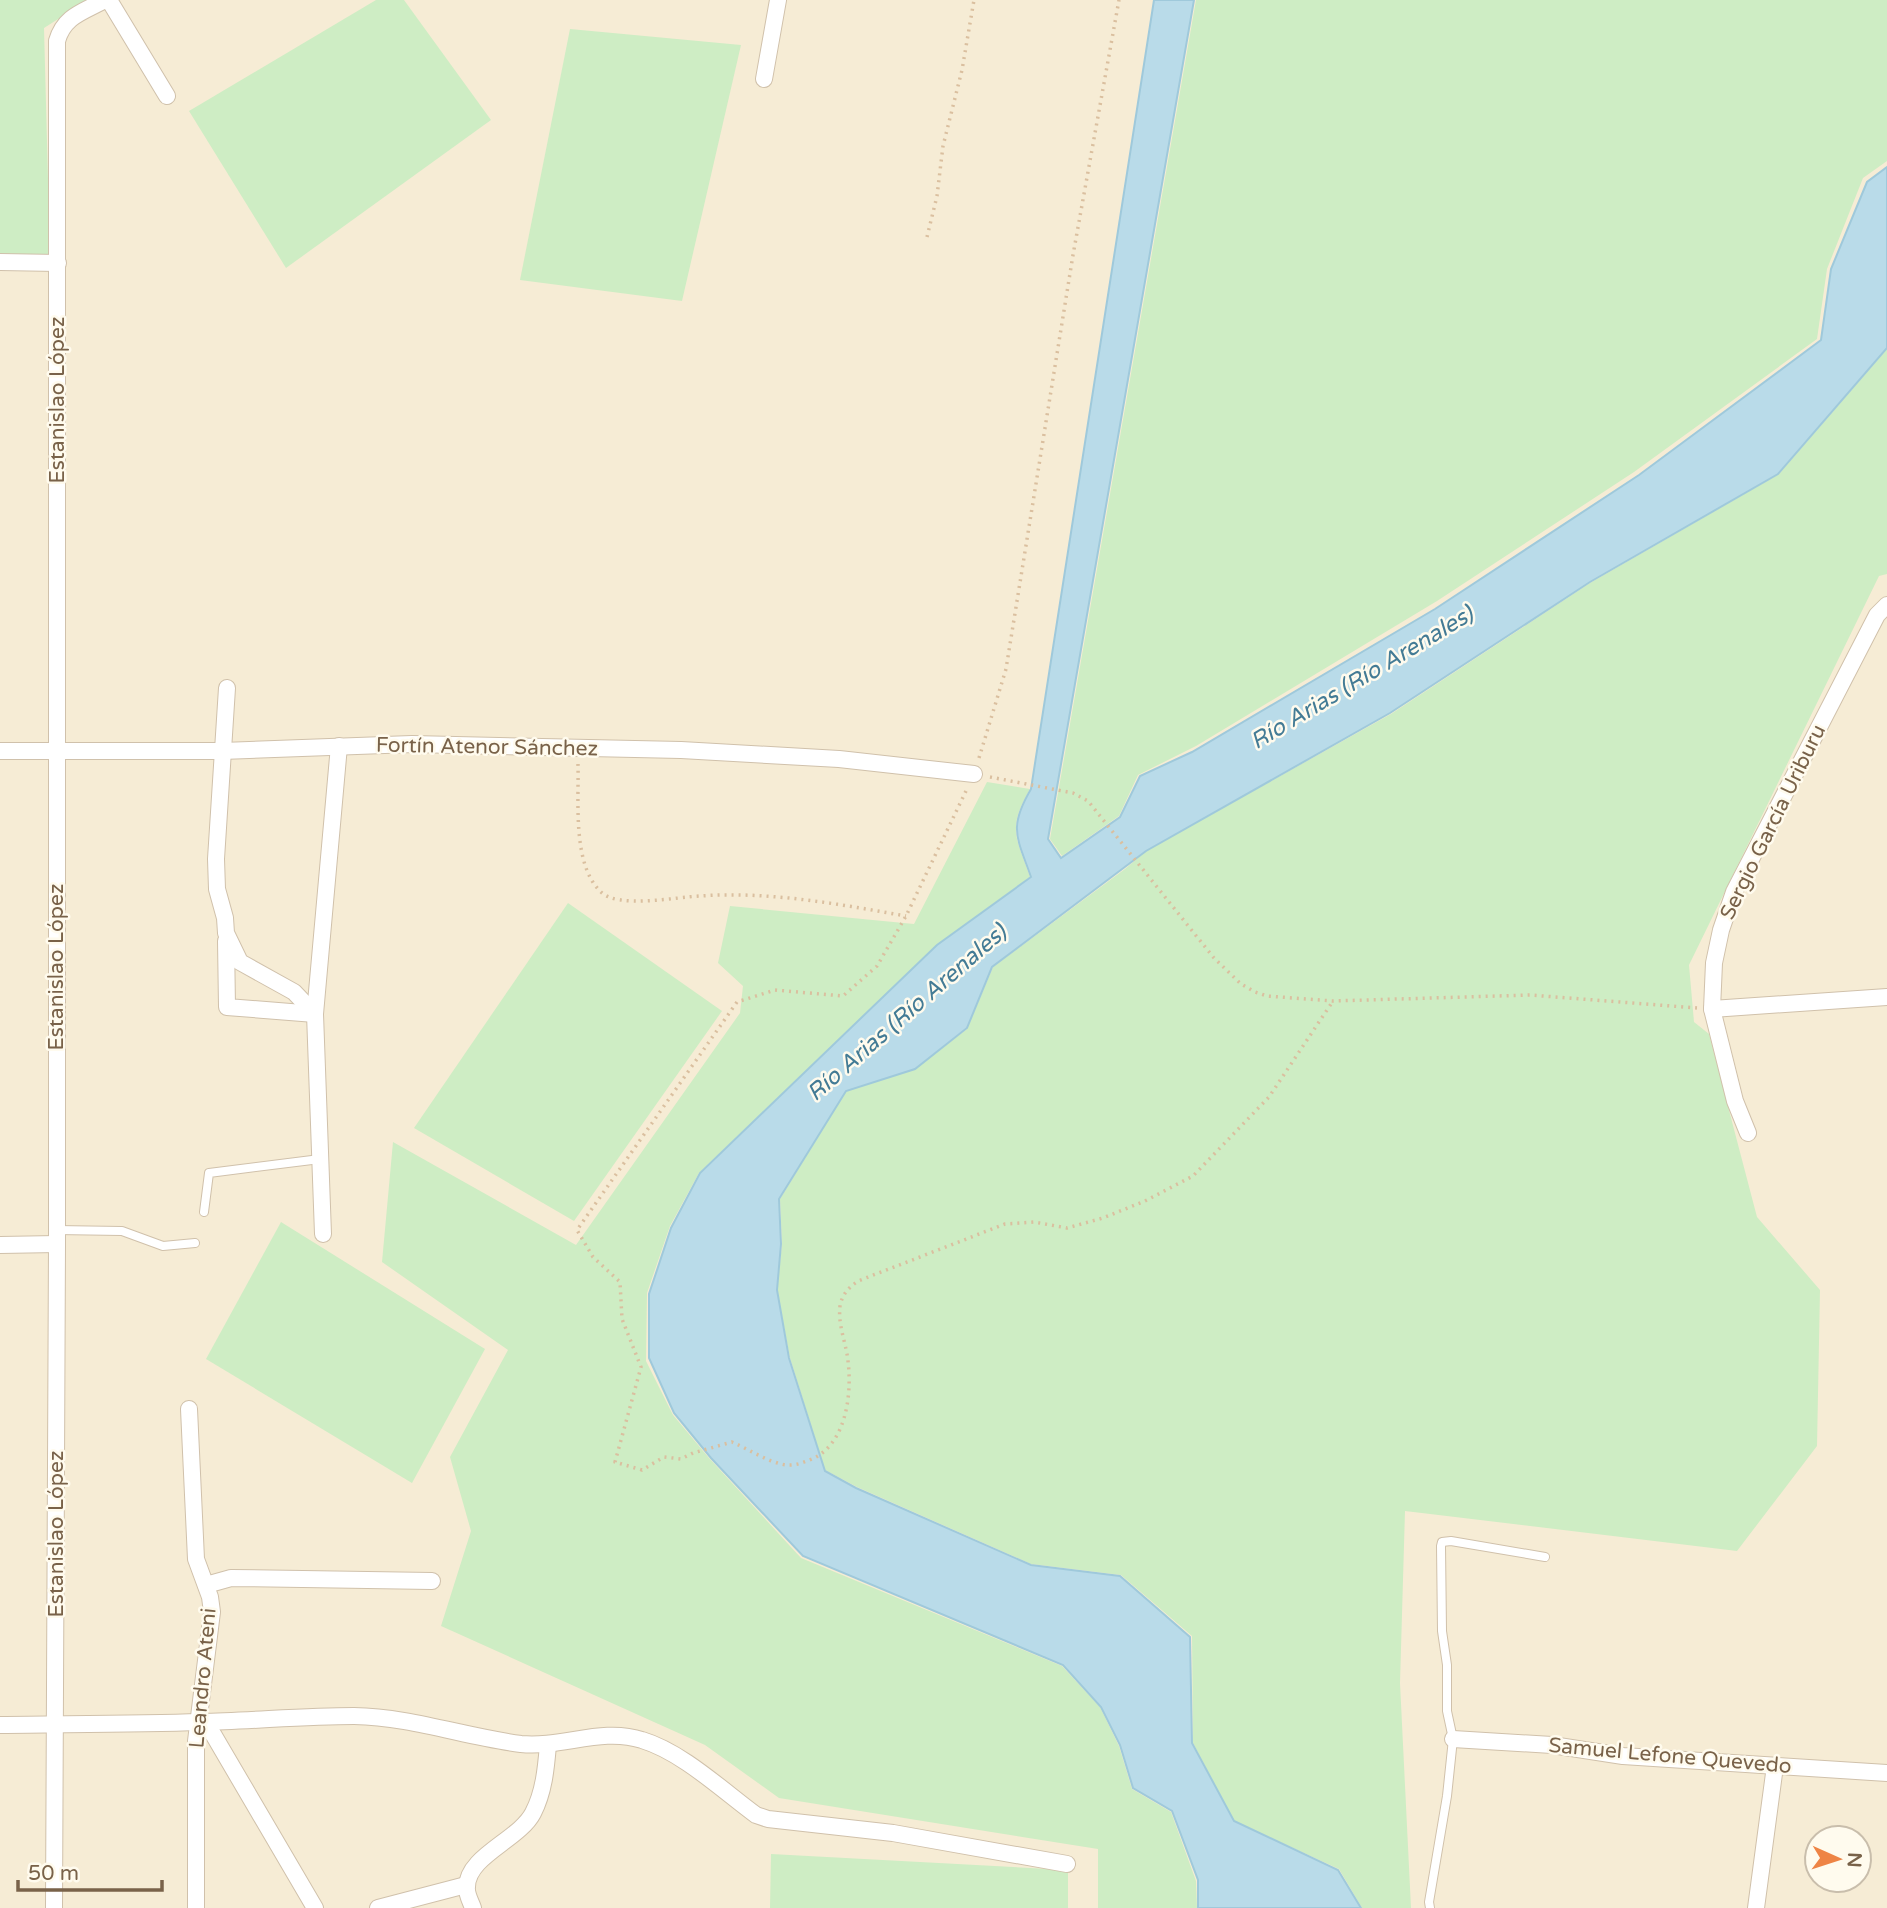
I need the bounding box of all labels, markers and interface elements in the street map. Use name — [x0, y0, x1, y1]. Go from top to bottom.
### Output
street label: Estanislao López — [45, 317, 70, 483]
water label: Río Arias (Río Arenales) — [1245, 599, 1480, 756]
street label: Sergio García Uriburu — [1715, 720, 1831, 924]
street label: Fortín Atenor Sánchez — [376, 733, 598, 761]
street label: Estanislao López — [44, 884, 69, 1050]
water label: Río Arias (Río Arenales) — [802, 918, 1014, 1107]
street label: Estanislao López — [44, 1451, 69, 1617]
street label: Leandro Ateni — [184, 1607, 222, 1749]
street label: Samuel Lefone Quevedo — [1547, 1733, 1793, 1779]
north arrow — [1803, 1824, 1873, 1894]
scale bar — [18, 1848, 161, 1892]
text: N — [1843, 1852, 1865, 1868]
text: 50 m — [28, 1861, 79, 1886]

